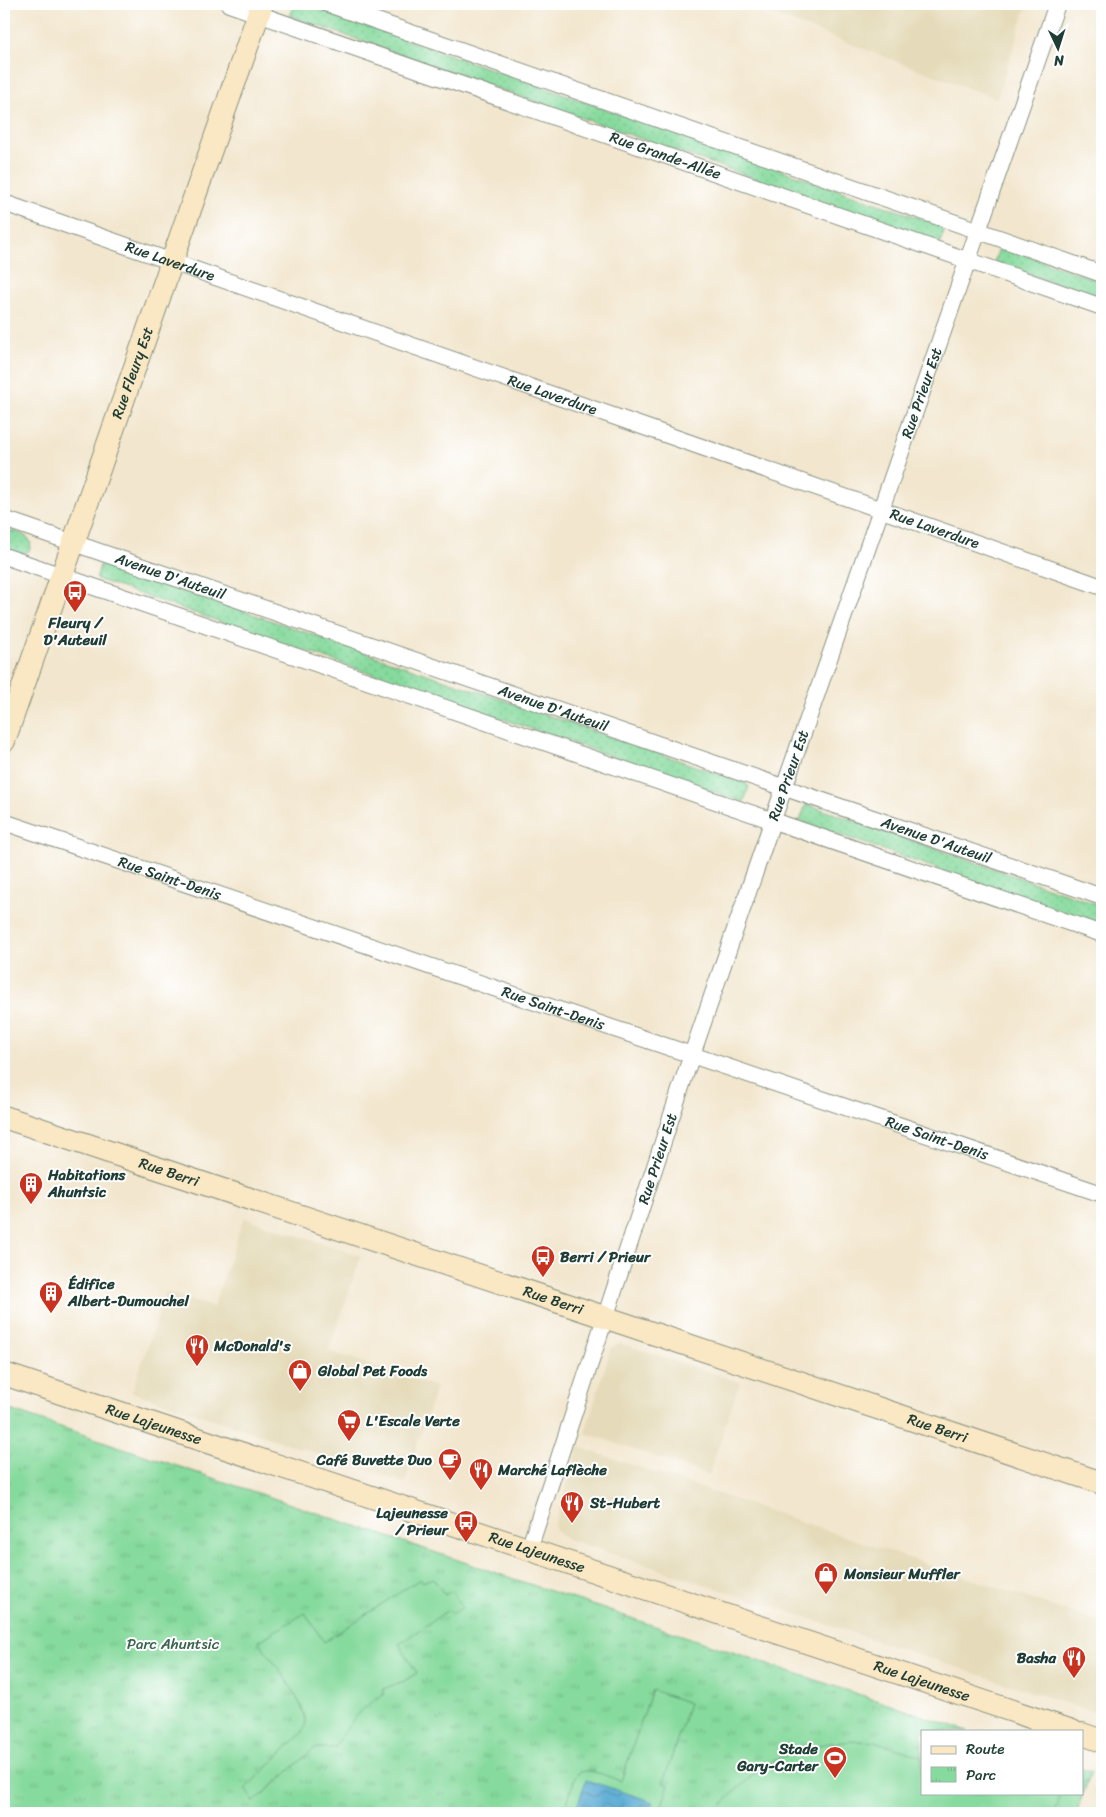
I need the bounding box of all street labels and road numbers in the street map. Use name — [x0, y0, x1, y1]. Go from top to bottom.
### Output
street label: Rue Grande-Allée — [606, 124, 725, 187]
street label: Rue Laverdure — [122, 233, 219, 289]
street label: Rue Fleury Est — [104, 323, 161, 422]
street label: Rue Prieur Est — [894, 343, 950, 442]
street label: Rue Laverdure — [504, 367, 601, 422]
street label: Rue Laverdure — [886, 501, 983, 556]
street label: Avenue D'Auteuil — [111, 545, 230, 608]
street label: Avenue D'Auteuil — [494, 677, 613, 739]
street label: Rue Prieur Est — [761, 726, 816, 824]
street label: Avenue D'Auteuil — [877, 809, 996, 871]
street label: Rue Saint-Denis — [115, 849, 225, 908]
street label: Rue Saint-Denis — [498, 979, 608, 1038]
street label: Rue Prieur Est — [630, 1109, 685, 1208]
street label: Rue Saint-Denis — [882, 1109, 992, 1168]
street label: Rue Berri — [136, 1150, 203, 1194]
street label: Rue Berri — [520, 1278, 588, 1323]
street label: Rue Lajeunesse — [102, 1396, 206, 1452]
street label: Rue Berri — [904, 1406, 972, 1451]
street label: Rue Lajeunesse — [485, 1524, 589, 1580]
street label: Rue Lajeunesse — [871, 1653, 974, 1709]

